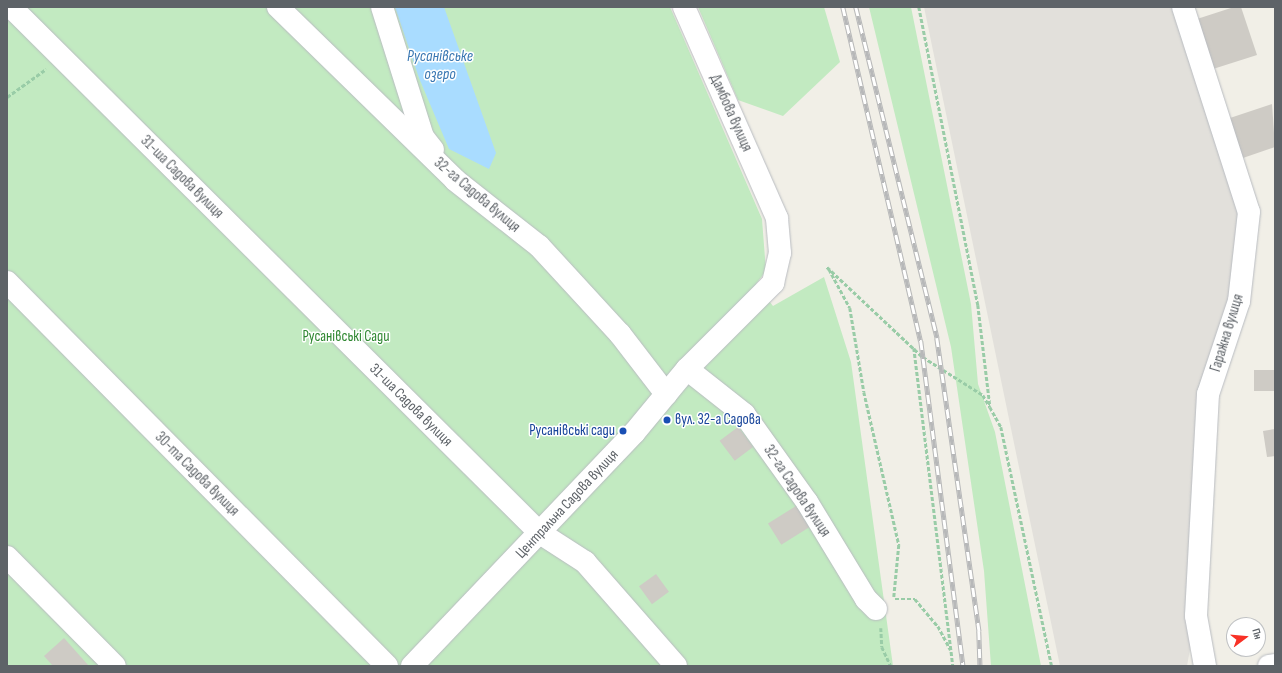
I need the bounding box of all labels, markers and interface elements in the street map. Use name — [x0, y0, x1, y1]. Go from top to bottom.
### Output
water label: Русанівське озеро — [407, 47, 473, 85]
street label: Дамбова вулиця — [706, 72, 756, 154]
street label: 31-ша Садова вулиця — [137, 132, 227, 222]
street label: 32-га Садова вулиця — [430, 154, 524, 236]
street label: Гаражна вулиця — [1207, 292, 1247, 374]
park label: Русанівські Сади — [303, 328, 389, 346]
street label: 31-ша Садова вулиця — [366, 360, 456, 450]
place label: вул. 32-а Садова — [675, 411, 761, 429]
marker: вул. 32-а Садова — [662, 415, 672, 425]
place label: Русанівські сади — [529, 422, 615, 440]
marker: Русанівські сади — [618, 426, 628, 436]
street label: 30-та Садова вулиця — [151, 428, 243, 520]
street label: 32-га Садова вулиця — [760, 442, 834, 540]
street label: Центральна Садова вулиця — [512, 446, 622, 562]
north arrow — [1226, 617, 1266, 657]
text: Пн — [1249, 627, 1265, 641]

